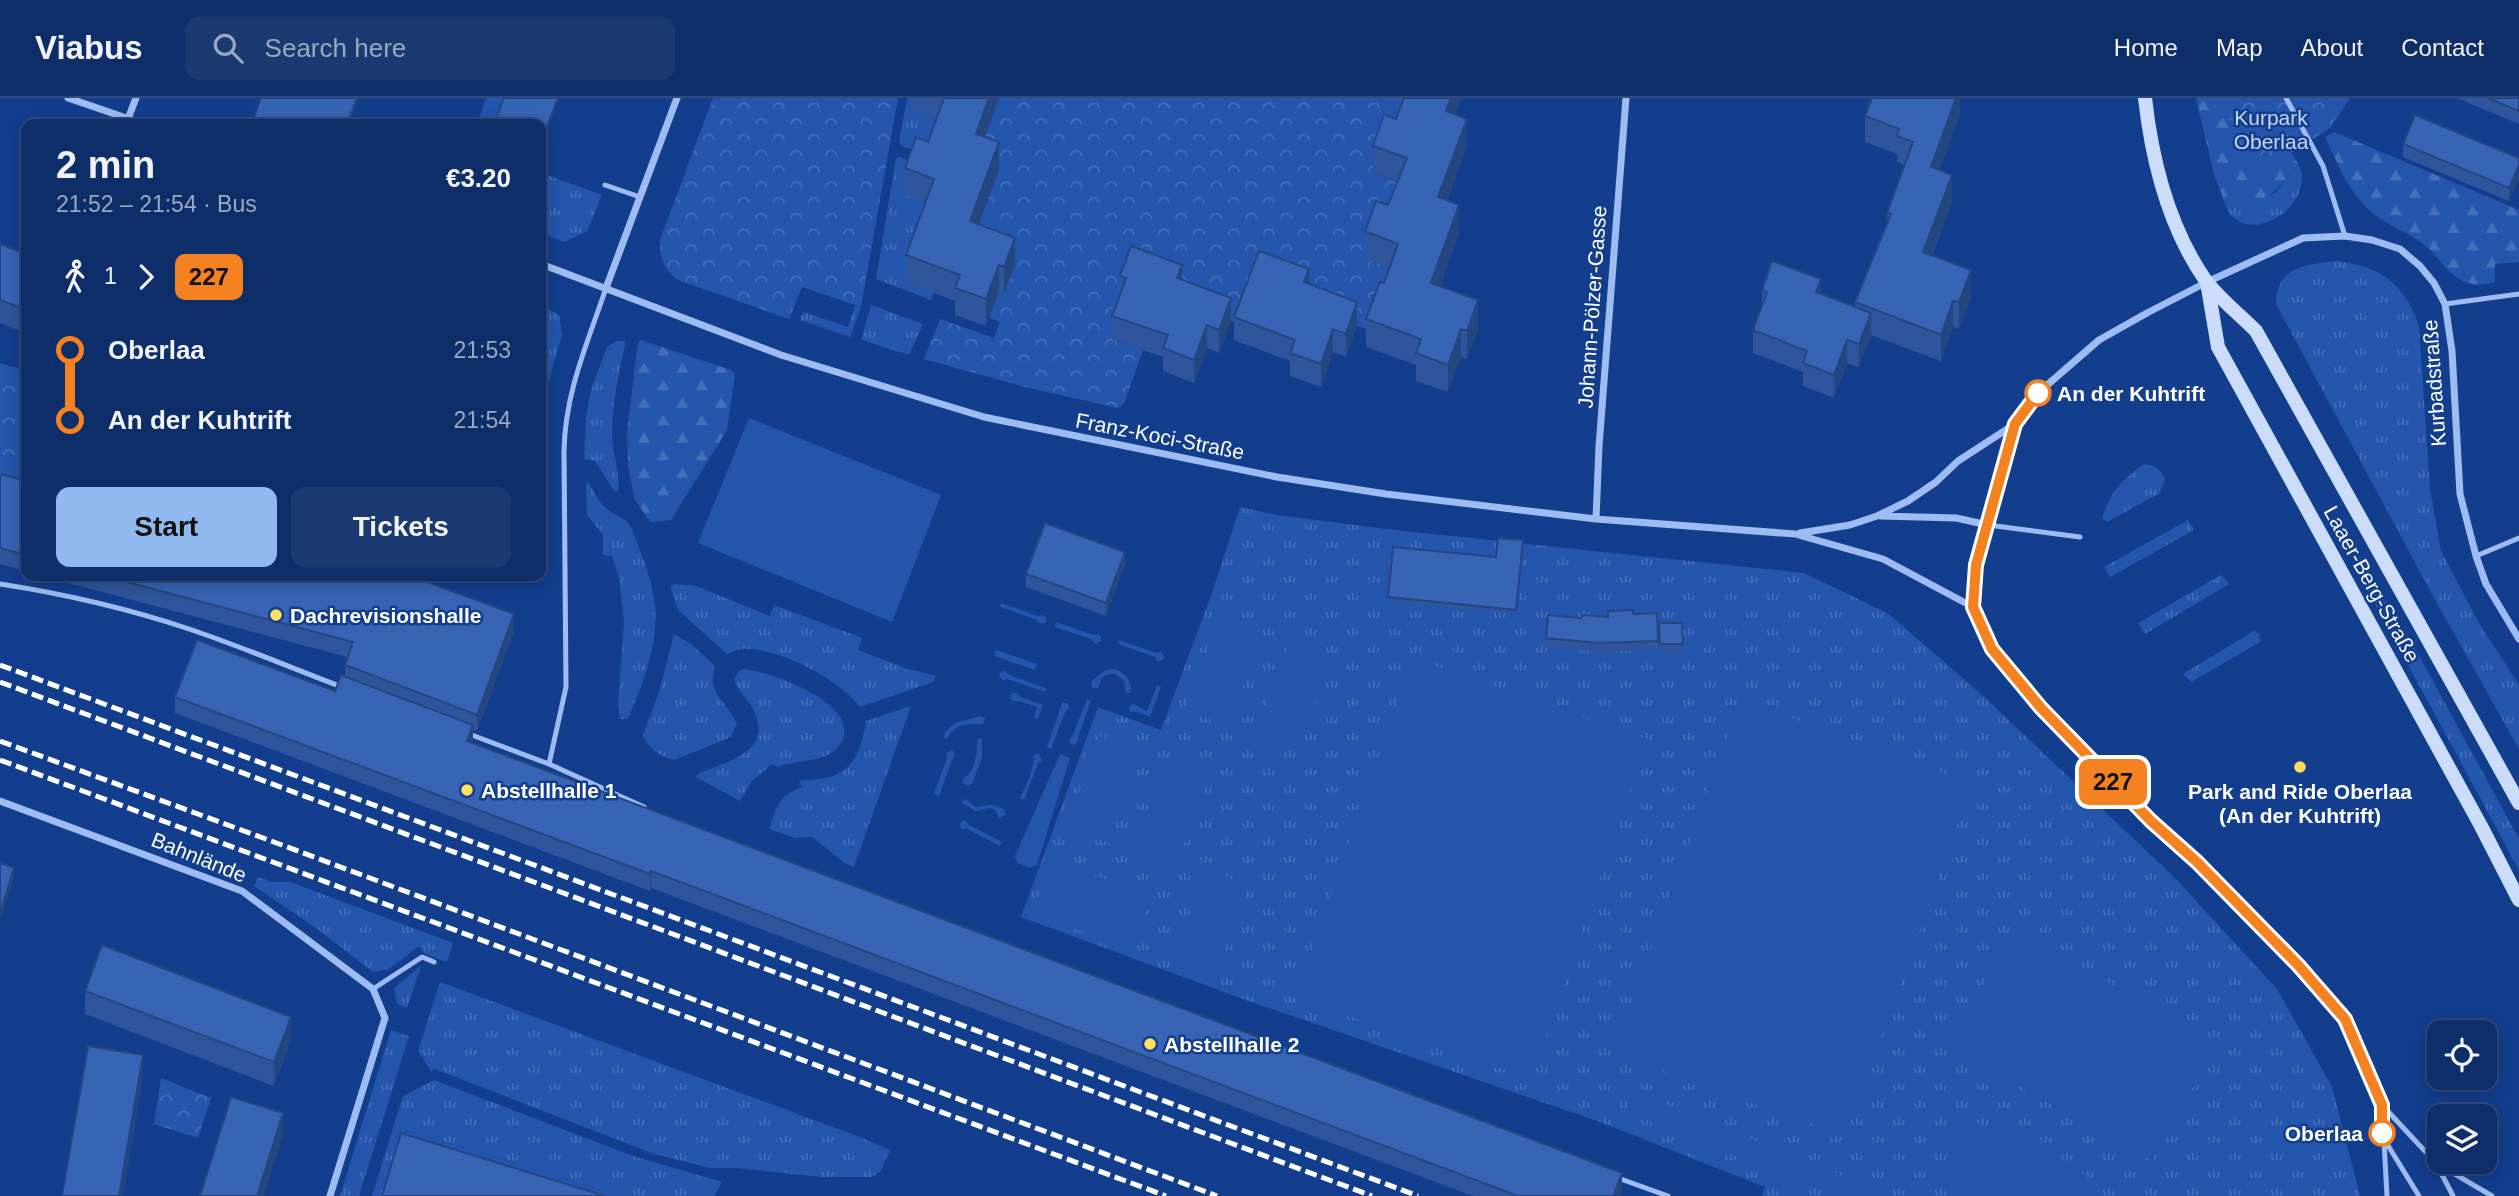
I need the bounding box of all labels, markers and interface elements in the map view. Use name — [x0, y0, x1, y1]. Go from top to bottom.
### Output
search box — [185, 17, 675, 80]
text: Viabus — [35, 29, 143, 66]
icon: search — [209, 29, 247, 67]
text: Search here — [265, 33, 406, 63]
text: Home — [2114, 34, 2178, 61]
text: Map — [2216, 34, 2263, 61]
text: About — [2301, 34, 2363, 61]
text: Contact — [2401, 34, 2484, 61]
park label: Kurpark Oberlaa — [2234, 106, 2309, 153]
text: 2 min — [56, 144, 155, 186]
text: €3.20 — [446, 163, 511, 193]
text: 21:52 – 21:54 · Bus — [56, 191, 257, 217]
street label: Johann-Pölzer-Gasse — [1573, 205, 1611, 409]
icon: walk — [56, 258, 94, 296]
icon: forward — [127, 258, 165, 296]
text: 1 — [104, 263, 117, 289]
text: 227 — [189, 263, 229, 290]
street label: Kurbadstraße — [2418, 319, 2450, 447]
text: Oberlaa — [108, 335, 205, 365]
text: 21:53 — [453, 337, 511, 363]
marker: An der Kuhtrift — [2025, 380, 2051, 406]
place label: An der Kuhtrift — [2057, 382, 2205, 405]
text: An der Kuhtrift — [108, 405, 291, 435]
text: 21:54 — [453, 407, 511, 433]
street label: Franz-Koci-Straße — [1074, 408, 1246, 464]
button: Start — [56, 487, 277, 567]
button: Tickets — [291, 487, 511, 567]
street label: Laaer-Berg-Straße — [2320, 502, 2424, 666]
place label: Dachrevisionshalle — [290, 604, 481, 627]
marker: Dachrevisionshalle — [268, 607, 284, 623]
line badge: 227 — [2073, 759, 2153, 805]
marker: Park and Ride Oberlaa (An der Kuhtrift) — [2292, 759, 2308, 775]
text: 227 — [2093, 768, 2133, 795]
place label: Abstellhalle 1 — [481, 779, 617, 802]
place label: Park and Ride Oberlaa (An der Kuhtrift) — [2188, 780, 2412, 827]
marker: Abstellhalle 1 — [459, 782, 475, 798]
street label: Bahnlände — [148, 828, 250, 886]
map controls — [2427, 1020, 2497, 1174]
button: locate — [2427, 1020, 2497, 1090]
place label: Abstellhalle 2 — [1164, 1033, 1299, 1056]
marker: Abstellhalle 2 — [1142, 1036, 1158, 1052]
button: layers — [2427, 1104, 2497, 1174]
marker: Oberlaa — [2369, 1120, 2395, 1146]
place label: Oberlaa — [2285, 1122, 2363, 1145]

